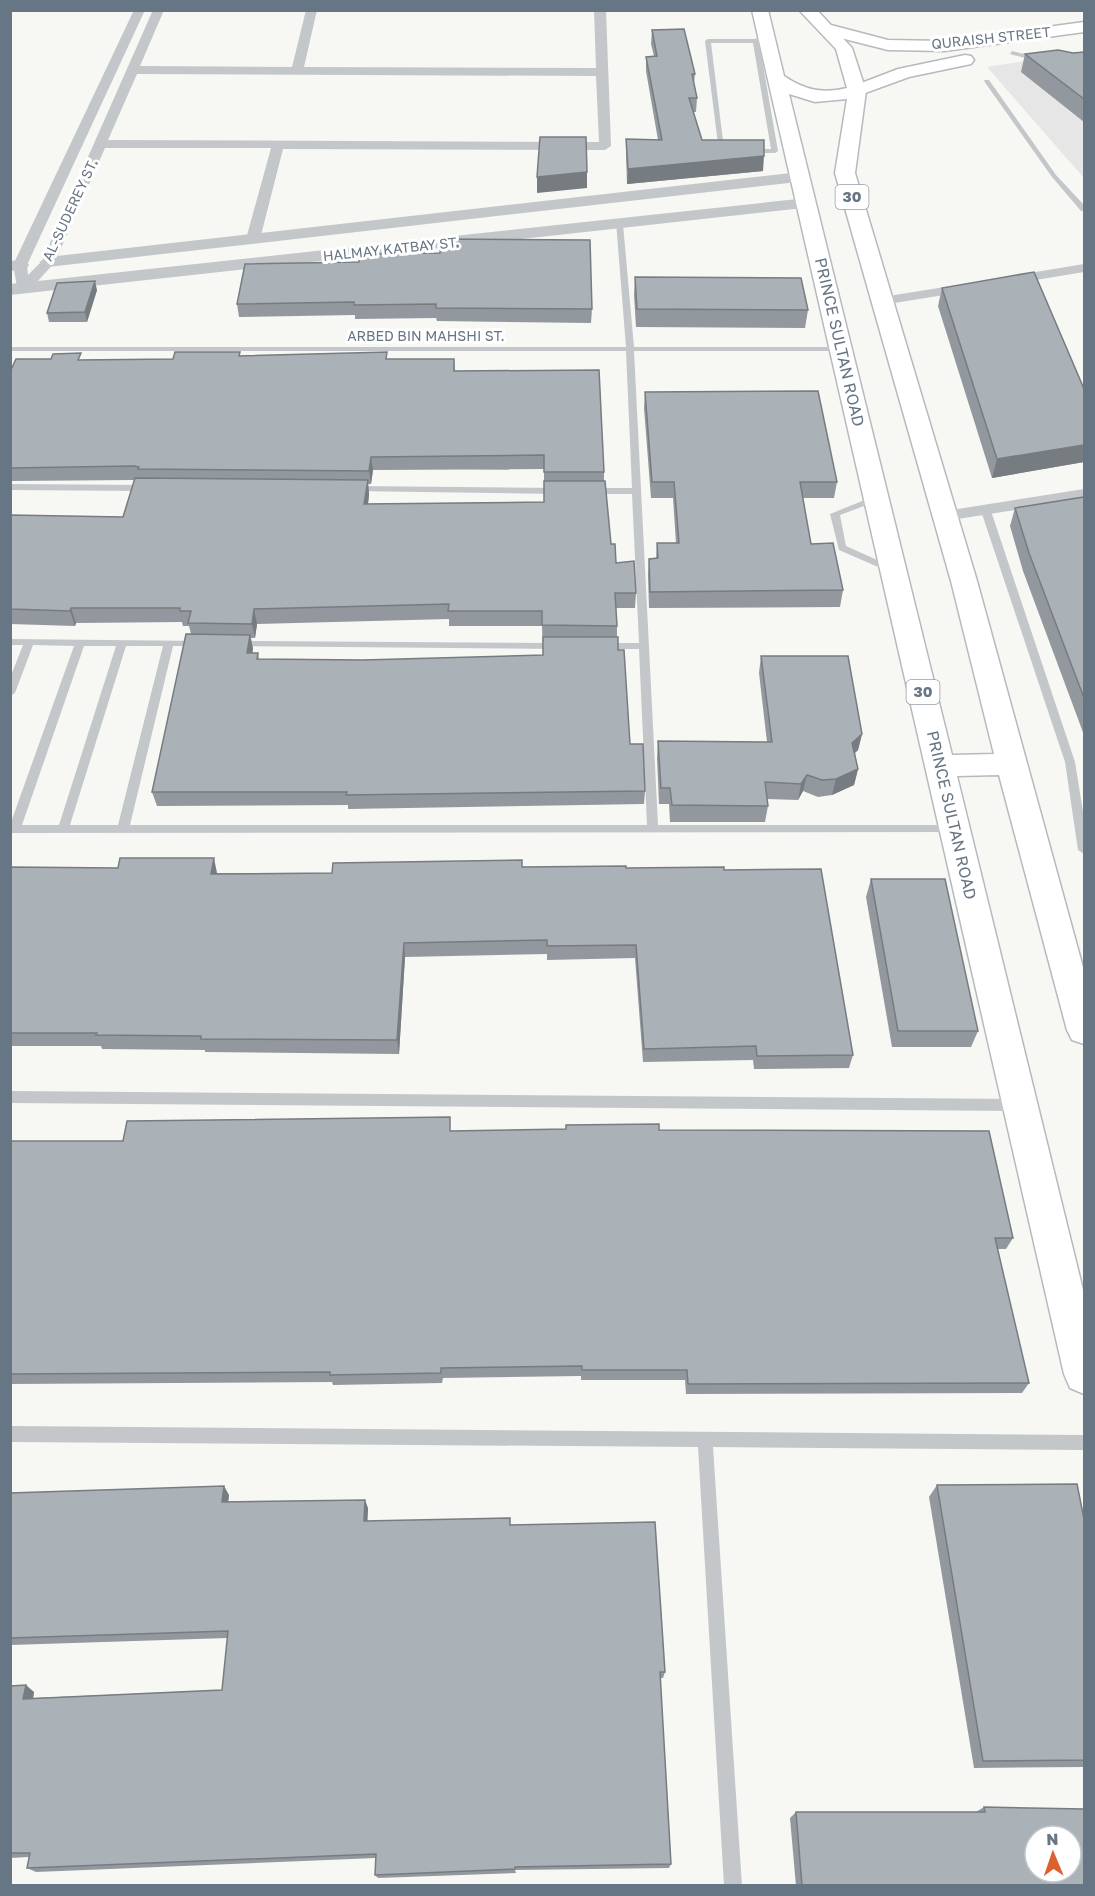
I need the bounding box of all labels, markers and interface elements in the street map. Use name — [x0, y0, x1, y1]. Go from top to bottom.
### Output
street label: QURAISH STREET — [930, 23, 1052, 52]
street label: AL-SUDEREY ST. — [38, 156, 101, 264]
road number: 30 — [836, 185, 868, 209]
street label: HALMAY KATBAY ST. — [322, 233, 460, 264]
street label: PRINCE SULTAN ROAD — [811, 256, 869, 428]
street label: ARBED BIN MAHSHI ST. — [347, 327, 505, 344]
road number: 30 — [906, 680, 940, 704]
street label: PRINCE SULTAN ROAD — [923, 729, 981, 901]
north arrow — [1023, 1824, 1083, 1884]
text: N — [1046, 1829, 1059, 1849]

